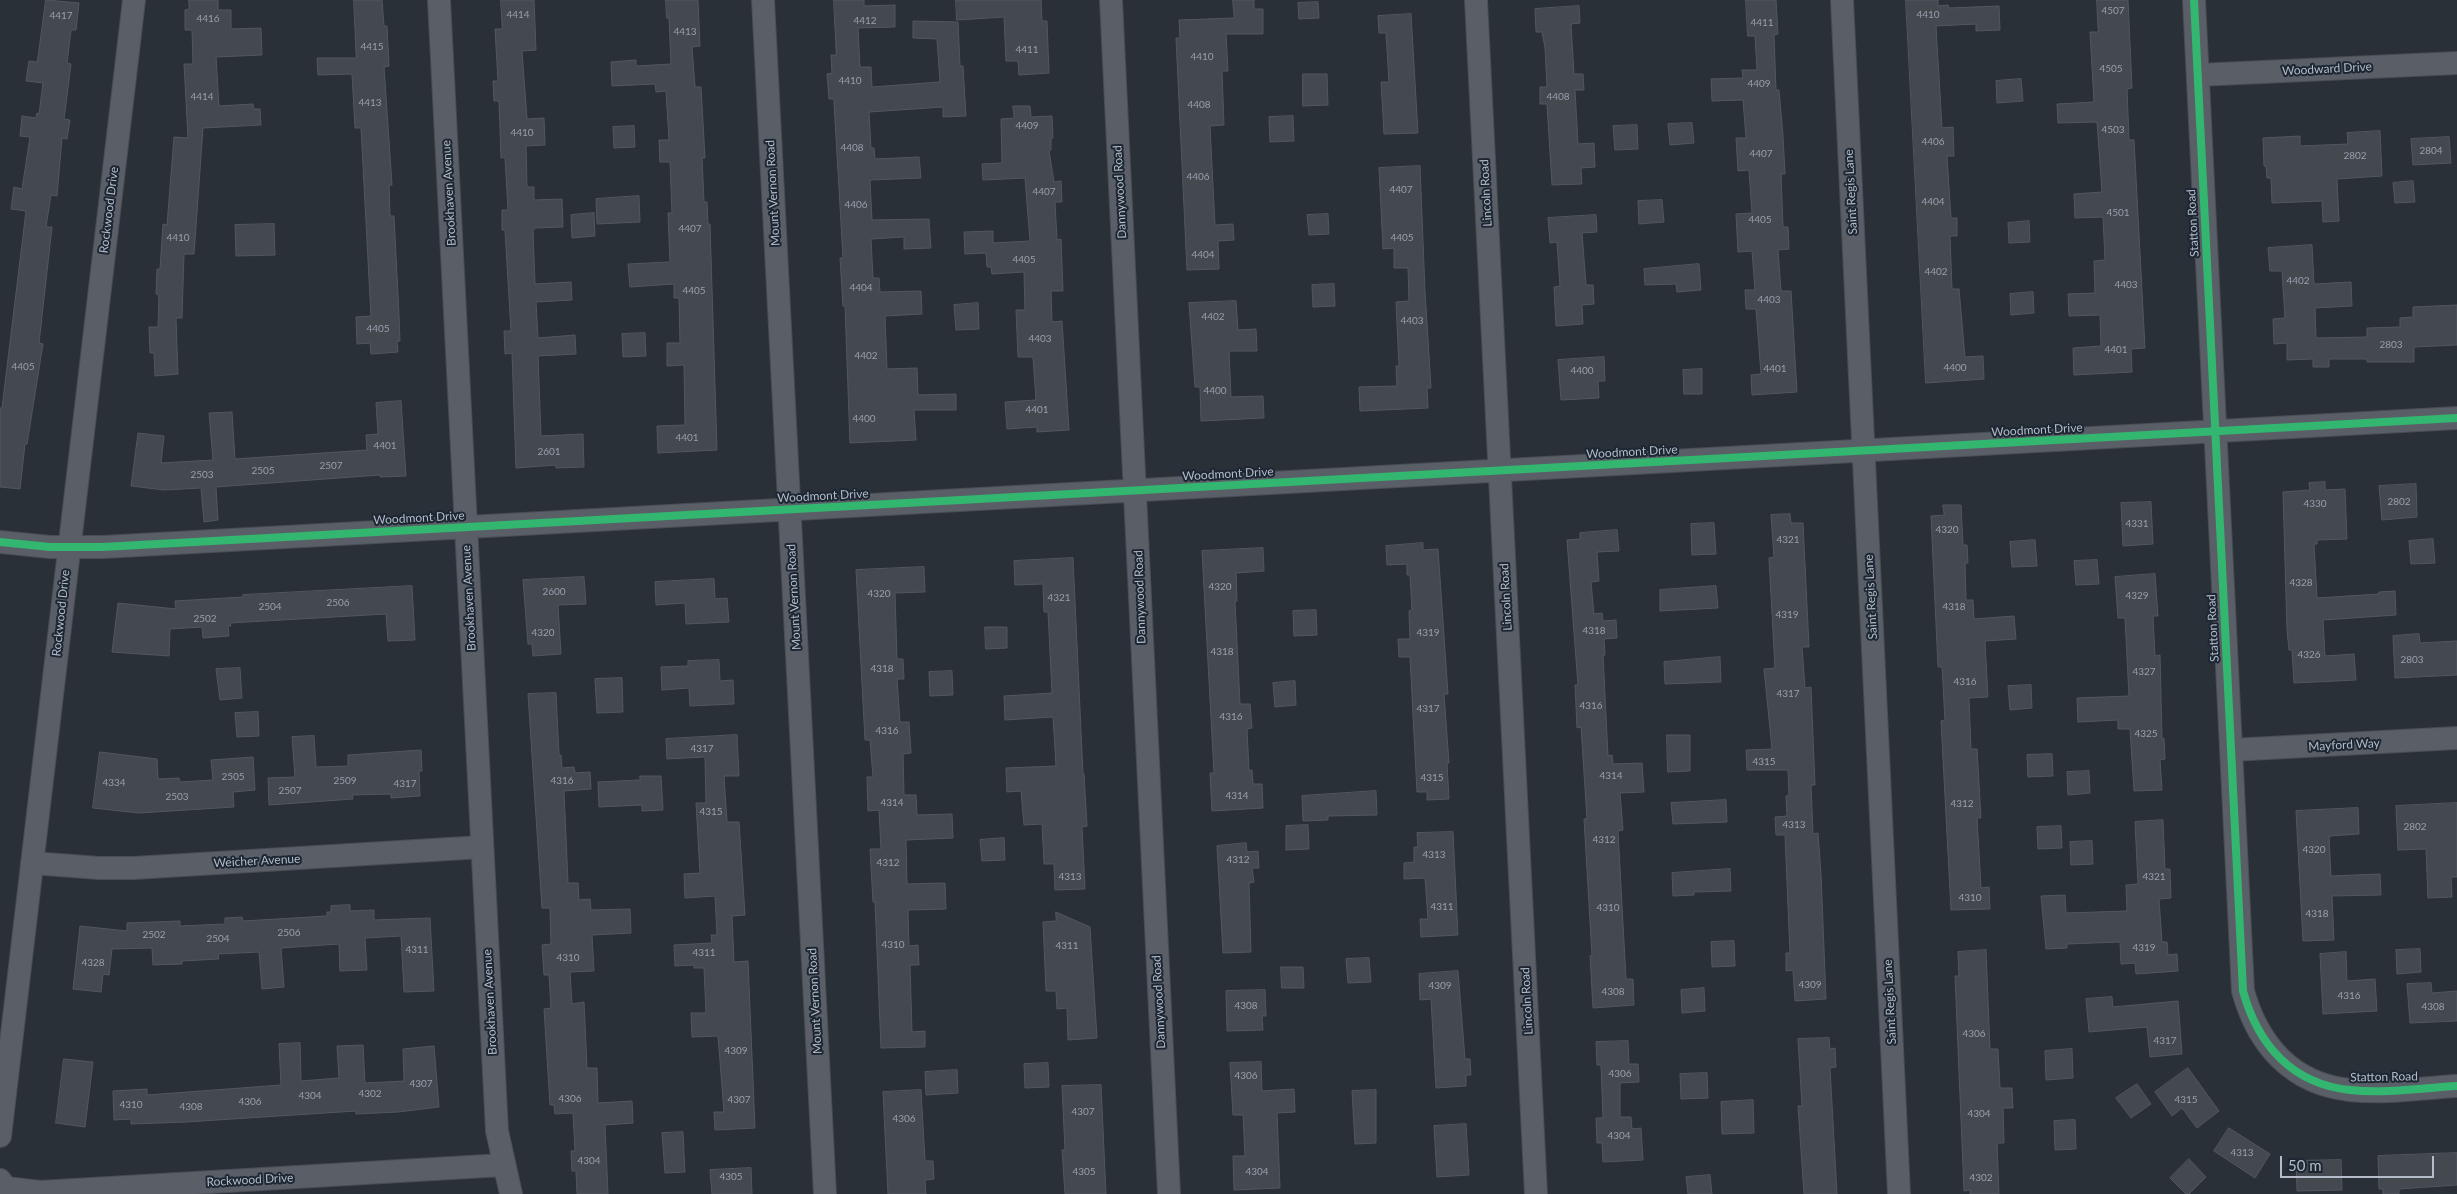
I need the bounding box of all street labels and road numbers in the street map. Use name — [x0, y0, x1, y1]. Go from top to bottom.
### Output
street label: Woodward Drive — [2282, 59, 2372, 79]
street label: Brookhaven Avenue — [439, 140, 459, 246]
street label: Mount Vernon Road — [763, 140, 783, 246]
street label: Dannywood Road — [1110, 145, 1130, 239]
street label: Saint Regis Lane — [1842, 149, 1860, 235]
street label: Lincoln Road — [1477, 159, 1495, 227]
street label: Rockwood Drive — [97, 166, 121, 254]
street label: Statton Road — [2184, 189, 2202, 257]
street label: Woodmont Drive — [1991, 420, 2083, 440]
street label: Woodmont Drive — [1586, 442, 1678, 462]
street label: Woodmont Drive — [1182, 464, 1274, 484]
street label: Woodmont Drive — [777, 486, 869, 506]
street label: Woodmont Drive — [373, 508, 465, 528]
street label: Mount Vernon Road — [784, 544, 804, 650]
street label: Brookhaven Avenue — [459, 545, 479, 651]
street label: Dannywood Road — [1131, 550, 1149, 644]
street label: Saint Regis Lane — [1862, 554, 1880, 640]
street label: Lincoln Road — [1497, 563, 1515, 631]
street label: Rockwood Drive — [49, 569, 73, 657]
street label: Statton Road — [2204, 594, 2222, 662]
street label: Mayford Way — [2308, 736, 2380, 754]
street label: Weicher Avenue — [213, 852, 301, 870]
street label: Mount Vernon Road — [805, 948, 825, 1054]
street label: Brookhaven Avenue — [480, 949, 500, 1055]
street label: Dannywood Road — [1149, 955, 1169, 1049]
street label: Saint Regis Lane — [1881, 959, 1899, 1045]
street label: Lincoln Road — [1518, 967, 1536, 1035]
street label: Statton Road — [2350, 1069, 2418, 1085]
street label: Rockwood Drive — [206, 1171, 294, 1189]

